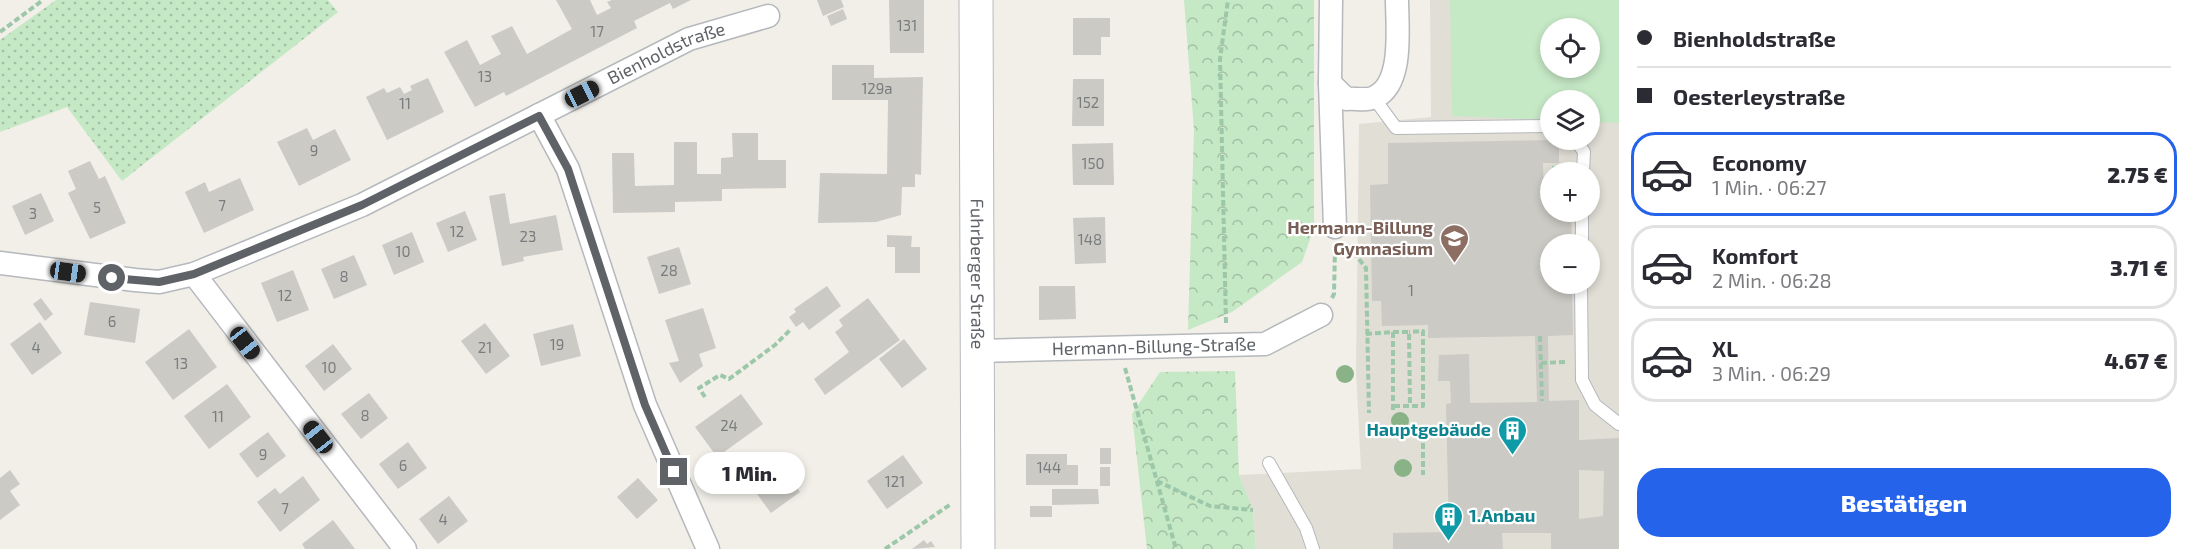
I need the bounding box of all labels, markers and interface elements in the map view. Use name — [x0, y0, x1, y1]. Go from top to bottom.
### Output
house number: 131 — [897, 16, 917, 34]
street label: Bienholdstraße — [603, 17, 727, 89]
map controls — [1540, 18, 1600, 294]
button: locate — [1540, 18, 1600, 78]
house number: 17 — [590, 22, 604, 40]
text: Bienholdstraße — [1673, 25, 1836, 51]
house number: 13 — [478, 67, 492, 85]
car — [562, 78, 602, 110]
house number: 129a — [861, 79, 893, 97]
text: Oesterleystraße — [1673, 83, 1845, 109]
button: layers — [1540, 90, 1600, 150]
house number: 152 — [1077, 93, 1099, 111]
house number: 11 — [399, 94, 411, 112]
house number: 9 — [310, 141, 318, 159]
icon: car — [1640, 147, 1694, 201]
text: Economy — [1712, 149, 1807, 175]
house number: 150 — [1081, 154, 1105, 172]
text: 2.75 € — [2107, 161, 2168, 187]
button: + — [1540, 162, 1600, 222]
text: 1 Min. · 06:27 — [1712, 175, 1826, 199]
house number: 7 — [218, 196, 226, 214]
house number: 5 — [93, 198, 101, 216]
street label: Fuhrberger Straße — [967, 199, 989, 349]
house number: 3 — [29, 204, 37, 222]
place label: Hermann-Billung Gymnasium — [1287, 216, 1434, 259]
house number: 12 — [450, 222, 464, 240]
school or university icon: Hermann-Billung Gymnasium — [1438, 222, 1470, 264]
house number: 23 — [520, 227, 536, 245]
house number: 148 — [1078, 230, 1102, 248]
button: − — [1540, 234, 1600, 294]
icon: car — [1640, 240, 1694, 294]
house number: 10 — [395, 242, 411, 260]
text: Komfort — [1712, 242, 1798, 268]
text: 3.71 € — [2110, 254, 2168, 280]
car — [49, 261, 87, 283]
house number: 28 — [660, 261, 678, 279]
route start — [98, 264, 125, 291]
house number: 8 — [339, 267, 349, 285]
text: 2 Min. · 06:28 — [1712, 268, 1832, 292]
house number: 1 — [1408, 281, 1414, 299]
house number: 12 — [278, 286, 292, 304]
house number: 6 — [108, 312, 116, 330]
car — [227, 323, 263, 363]
street label: Hermann-Billung-Straße — [1051, 332, 1256, 359]
icon: car — [1640, 333, 1694, 387]
house number: 19 — [550, 335, 564, 353]
text: XL — [1712, 335, 1738, 361]
house number: 4 — [31, 338, 41, 356]
house number: 21 — [478, 338, 492, 356]
text: 4.67 € — [2104, 347, 2168, 373]
house number: 13 — [174, 354, 188, 372]
house number: 10 — [321, 358, 337, 376]
text: 3 Min. · 06:29 — [1712, 361, 1831, 385]
house number: 8 — [360, 406, 370, 424]
house number: 11 — [212, 407, 224, 425]
building icon: Hauptgebäude — [1496, 414, 1528, 456]
house number: 24 — [720, 416, 738, 434]
car — [300, 417, 336, 457]
place label: Hauptgebäude — [1366, 418, 1491, 440]
house number: 9 — [259, 445, 267, 463]
callout: 1 Min. — [695, 451, 806, 493]
house number: 6 — [399, 456, 407, 474]
route end — [660, 458, 687, 485]
house number: 144 — [1037, 458, 1061, 476]
text: 1 Min. — [722, 461, 777, 485]
button: Bestätigen — [1637, 468, 2171, 537]
house number: 121 — [885, 472, 905, 490]
house number: 7 — [281, 499, 289, 517]
building icon: 1.Anbau — [1432, 500, 1464, 542]
place label: 1.Anbau — [1469, 504, 1535, 526]
house number: 4 — [438, 510, 448, 528]

